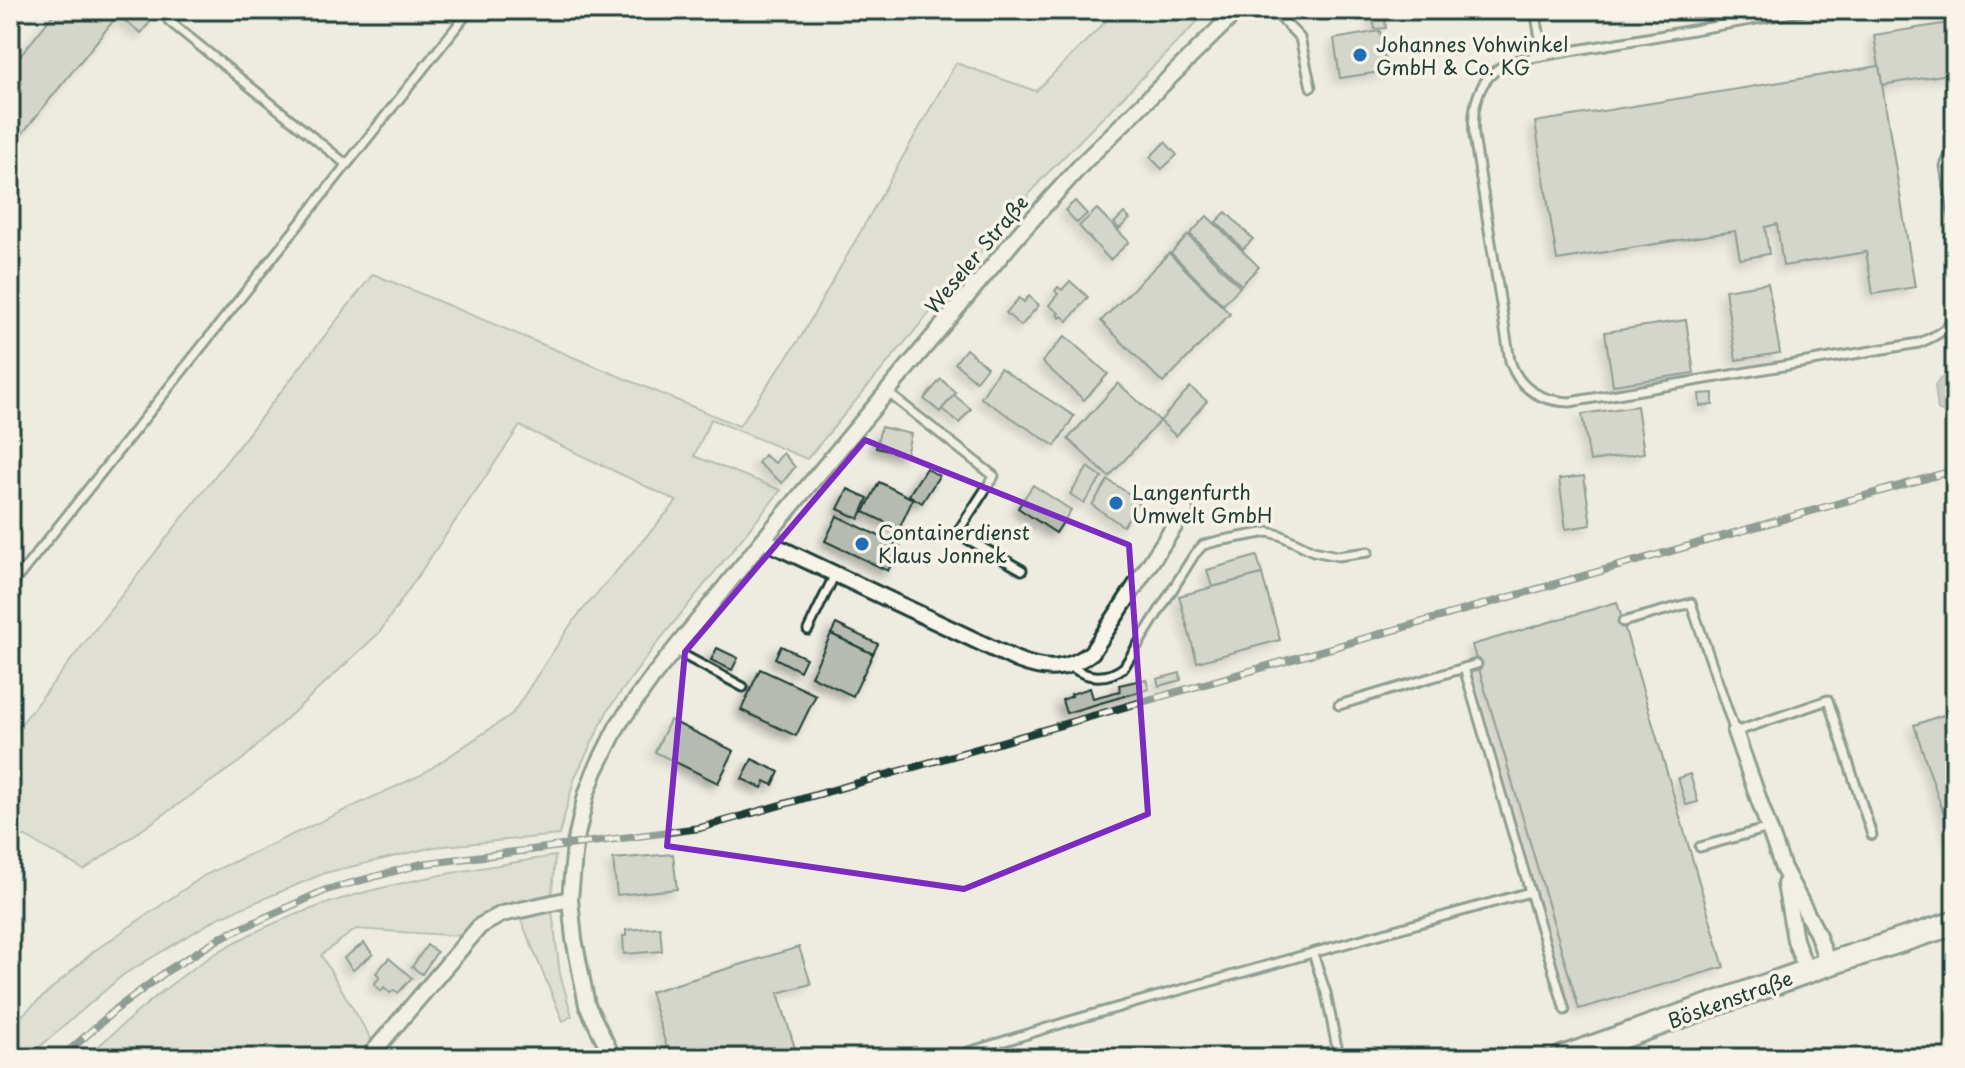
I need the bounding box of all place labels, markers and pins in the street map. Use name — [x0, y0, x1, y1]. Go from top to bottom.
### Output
place label: Johannes Vohwinkel GmbH & Co. KG — [1376, 29, 1568, 82]
marker: Johannes Vohwinkel GmbH & Co. KG — [1351, 46, 1369, 64]
place label: Langenfurth Umwelt GmbH — [1132, 477, 1272, 530]
marker: Langenfurth Umwelt GmbH — [1107, 494, 1125, 512]
place label: Containerdienst Klaus Jonnek — [878, 517, 1030, 570]
marker: Containerdienst Klaus Jonnek — [853, 535, 871, 553]

